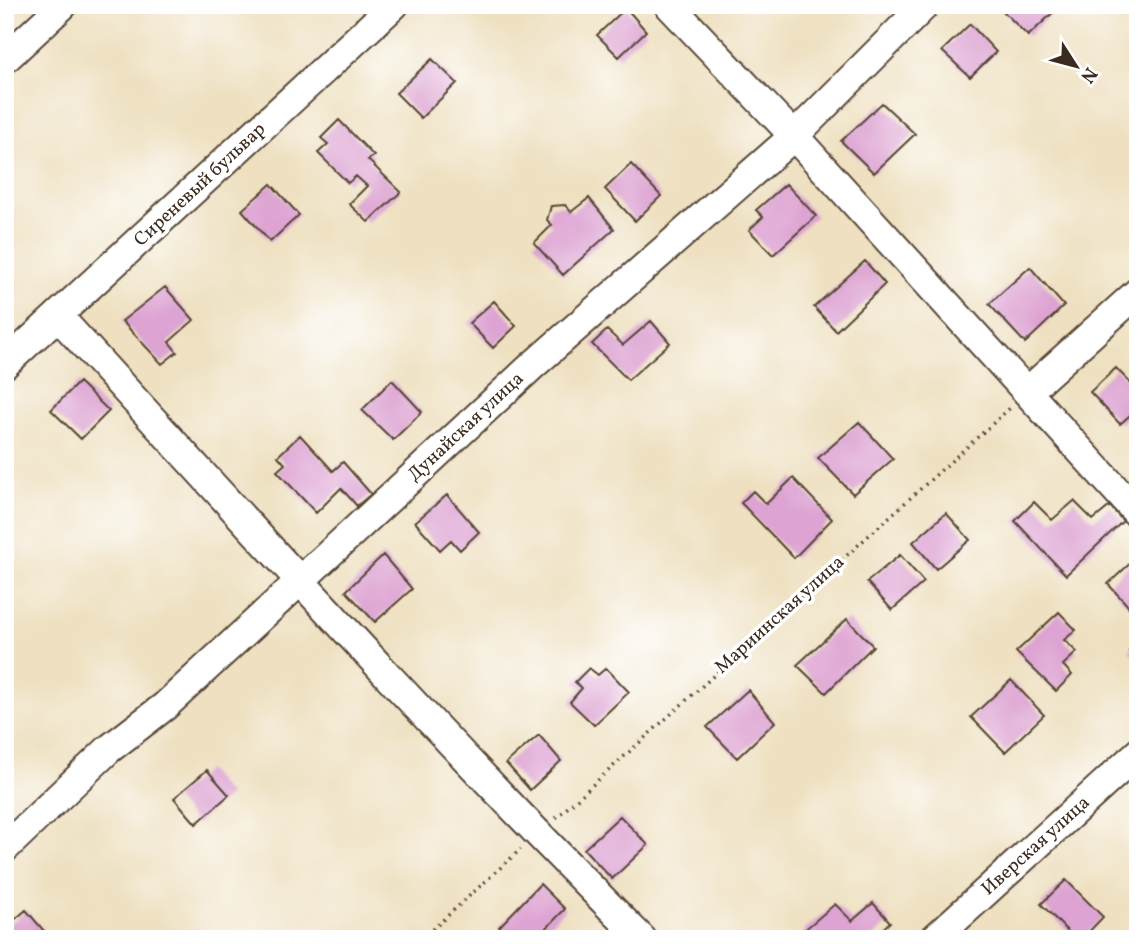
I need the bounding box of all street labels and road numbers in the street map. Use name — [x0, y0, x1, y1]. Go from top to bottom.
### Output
street label: Сиреневый бульвар — [128, 117, 272, 253]
street label: Дунайская улица — [402, 366, 530, 488]
street label: Мариинская улица — [710, 550, 850, 680]
street label: Иверская улица — [976, 790, 1096, 902]

